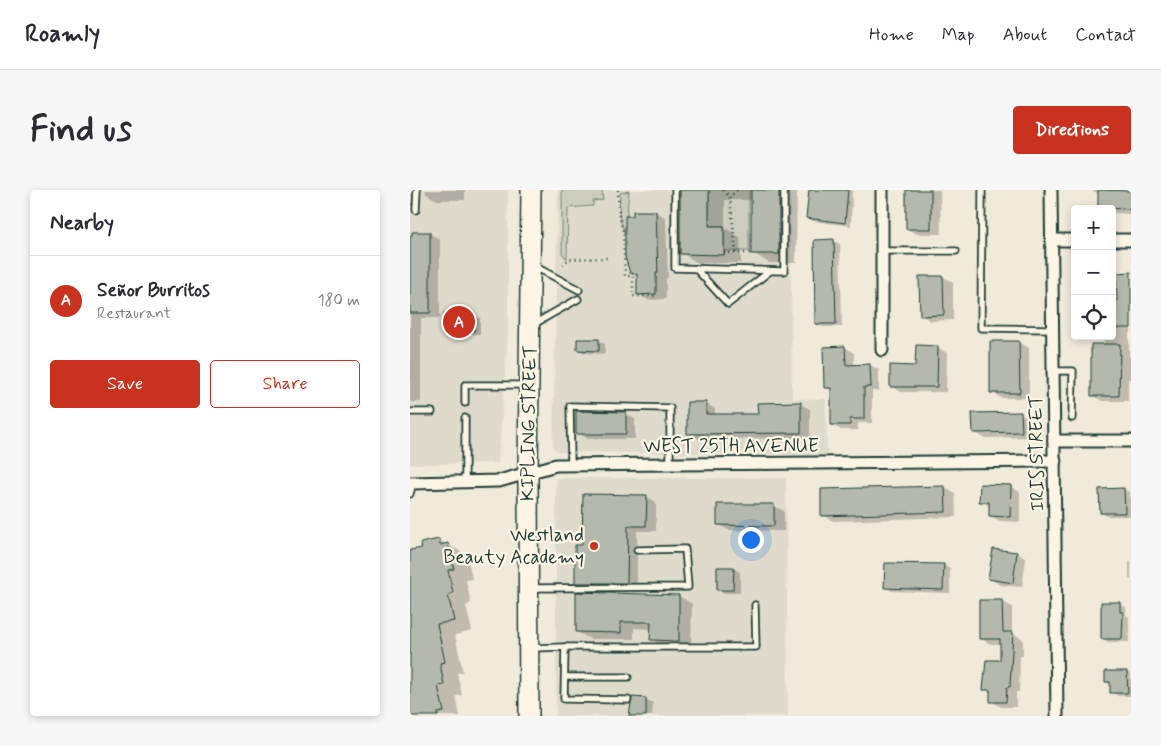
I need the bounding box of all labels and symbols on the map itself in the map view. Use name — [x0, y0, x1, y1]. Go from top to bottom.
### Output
pin: A — [443, 303, 475, 341]
street label: KIPLING STREET — [515, 345, 543, 501]
street label: IRIS STREET — [1023, 395, 1051, 511]
street label: WEST 25TH AVENUE — [643, 434, 819, 459]
place label: Westland Beauty Academy — [443, 523, 584, 570]
your location — [738, 527, 764, 553]
marker: Westland Beauty Academy — [588, 540, 600, 552]

